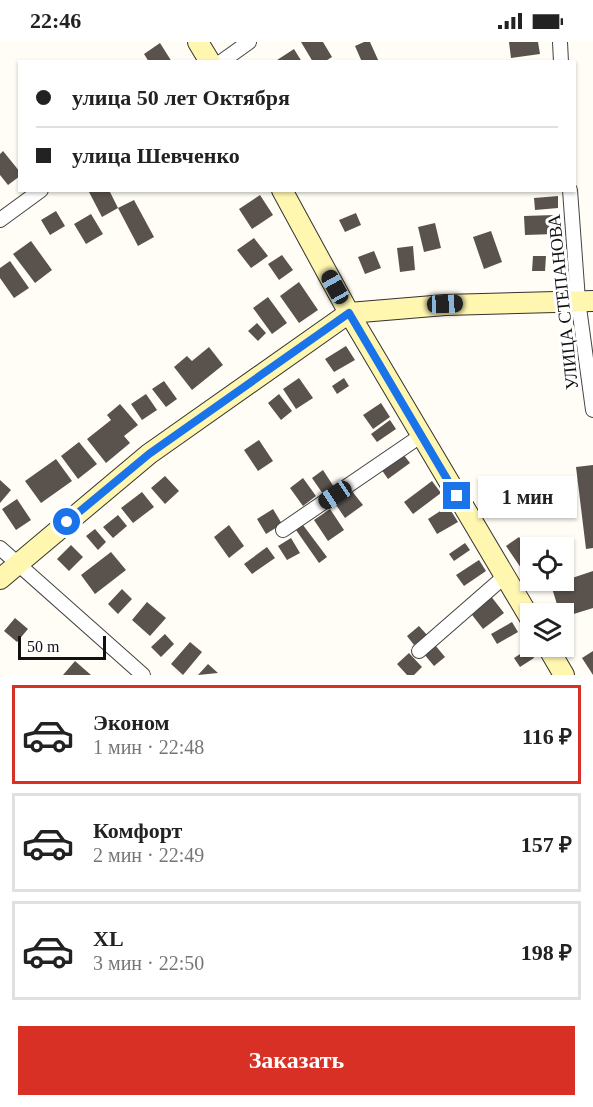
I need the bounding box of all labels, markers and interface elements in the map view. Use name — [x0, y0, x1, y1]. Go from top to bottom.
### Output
text: 22:46 — [30, 8, 81, 33]
text: улица 50 лет Октября — [72, 85, 290, 110]
text: улица Шевченко — [72, 143, 240, 168]
street label: УЛИЦА СТЕПАНОВА — [544, 213, 582, 391]
car — [318, 267, 352, 307]
car — [427, 294, 463, 314]
callout: 1 мин — [478, 475, 577, 517]
car — [315, 477, 355, 513]
route end — [443, 482, 470, 509]
text: 1 мин — [502, 486, 553, 508]
route start — [53, 508, 80, 535]
map controls — [520, 537, 574, 657]
button: locate — [520, 537, 574, 591]
button: layers — [520, 603, 574, 657]
scale bar — [18, 633, 106, 660]
text: 50 m — [27, 638, 59, 655]
icon: car — [21, 708, 75, 762]
text: Эконом — [93, 710, 170, 735]
text: 116 ₽ — [522, 724, 572, 749]
text: 1 мин · 22:48 — [93, 736, 204, 758]
icon: car — [21, 816, 75, 870]
text: Комфорт — [93, 818, 182, 843]
text: 157 ₽ — [521, 832, 572, 857]
text: 2 мин · 22:49 — [93, 844, 204, 866]
icon: car — [21, 924, 75, 978]
text: XL — [93, 926, 124, 951]
text: 198 ₽ — [521, 940, 572, 965]
text: 3 мин · 22:50 — [93, 952, 204, 974]
button: Заказать — [18, 1026, 575, 1095]

